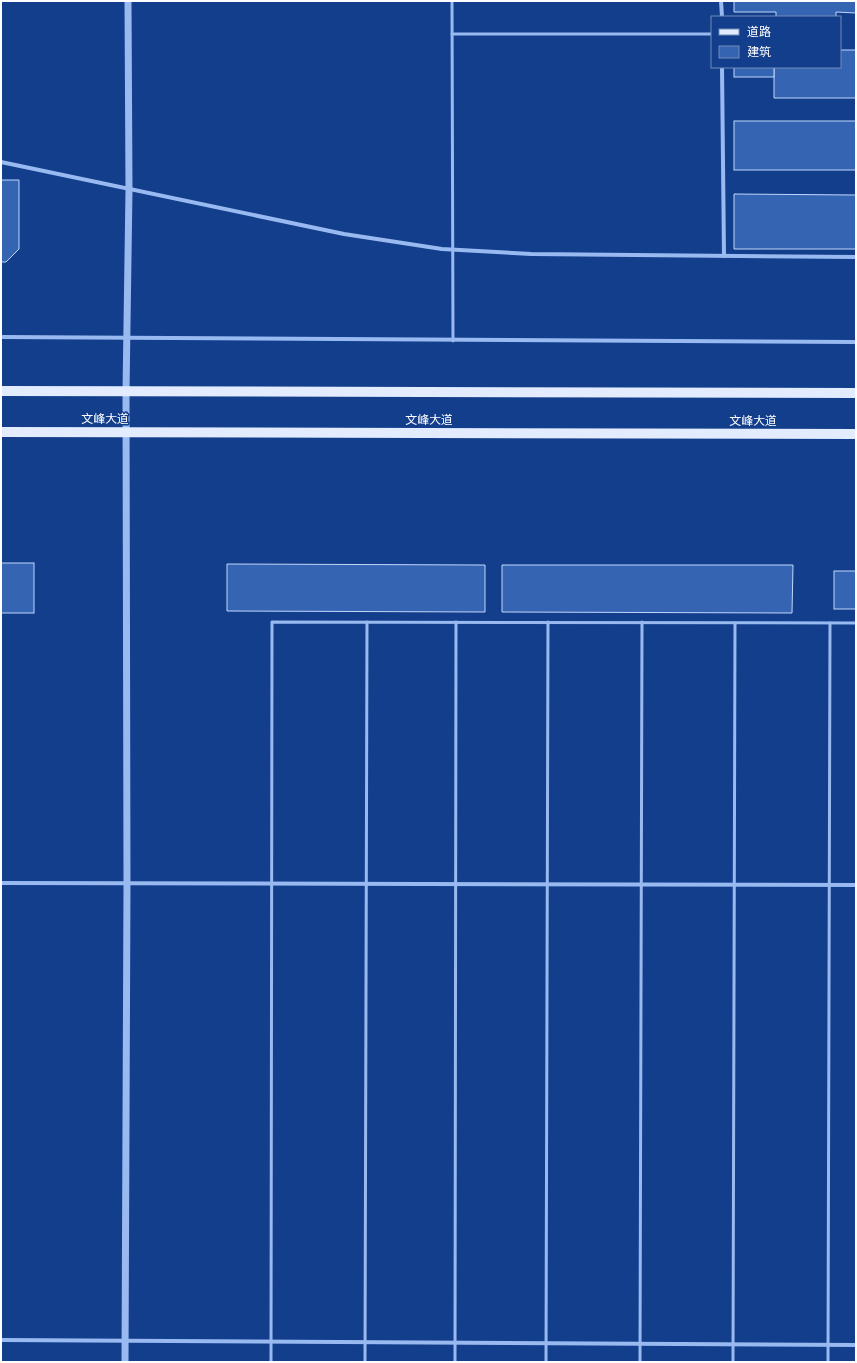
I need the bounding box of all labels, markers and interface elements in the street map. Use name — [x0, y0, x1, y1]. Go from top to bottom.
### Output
legend — [711, 16, 841, 68]
text: 道路 — [747, 25, 771, 41]
text: 建筑 — [747, 45, 771, 61]
street label: 文峰大道 — [81, 412, 129, 428]
street label: 文峰大道 — [405, 413, 453, 429]
street label: 文峰大道 — [729, 414, 777, 430]

